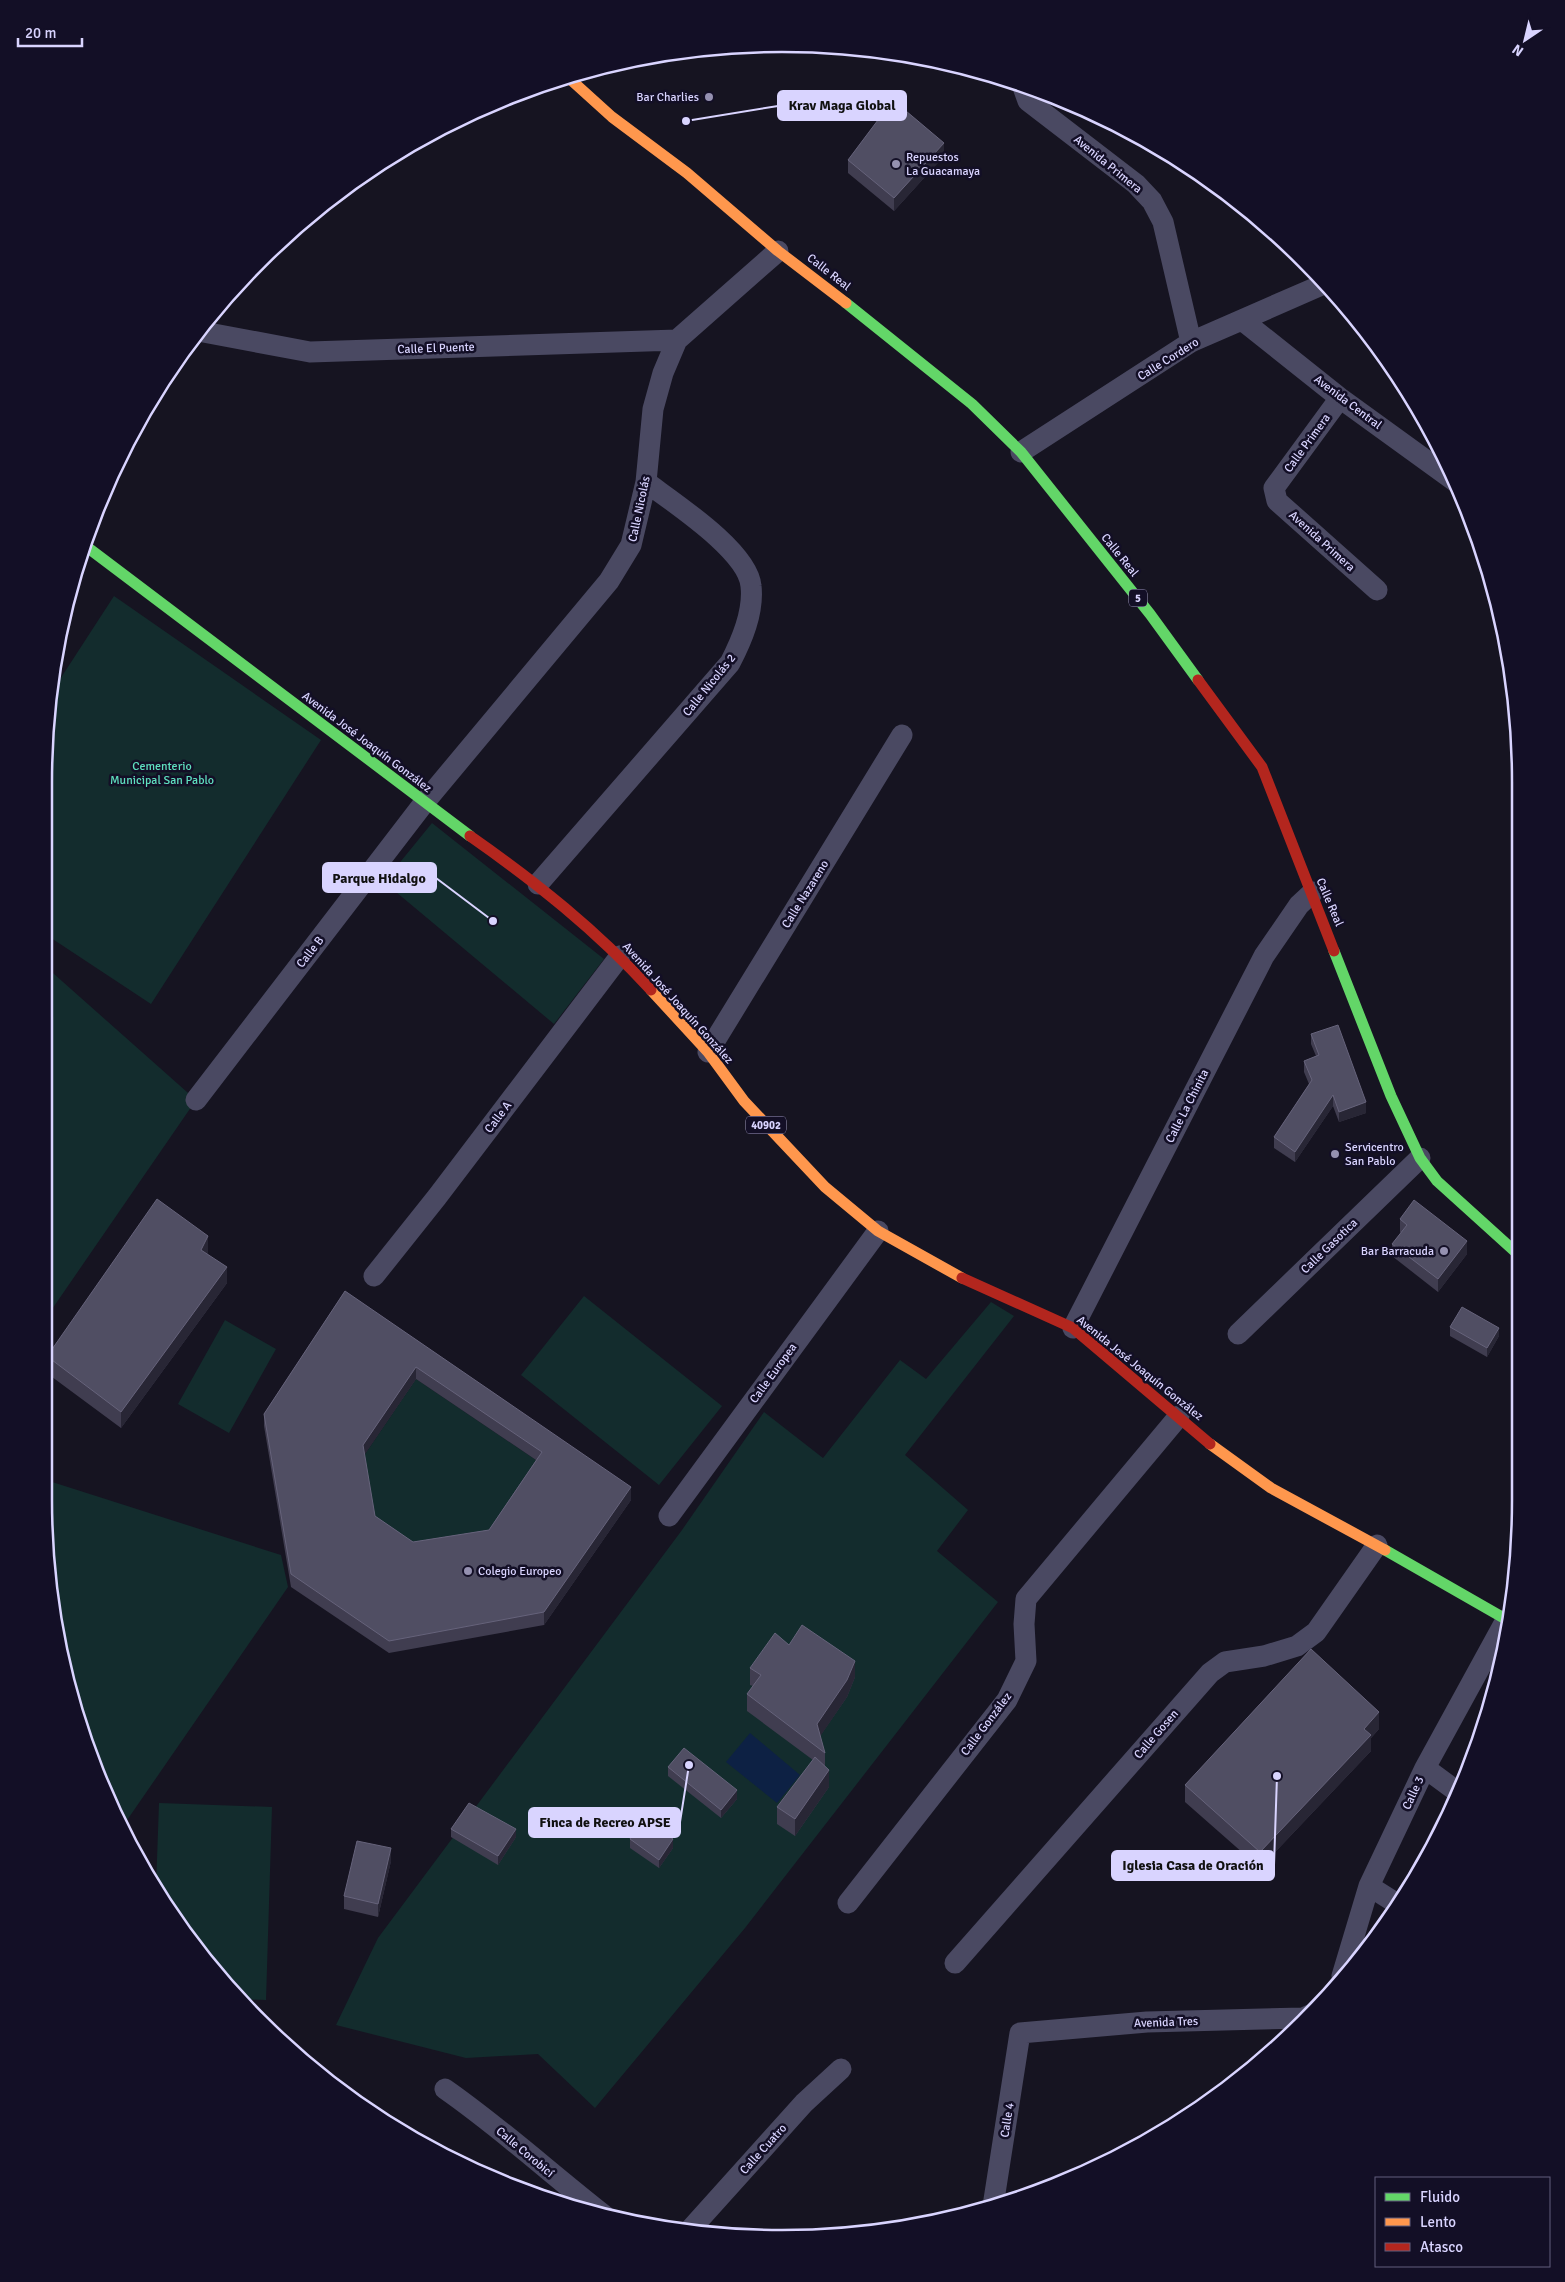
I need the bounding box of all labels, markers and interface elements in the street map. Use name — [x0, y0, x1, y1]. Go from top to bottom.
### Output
scale bar — [18, 15, 81, 47]
north arrow — [1500, 15, 1550, 65]
text: 20 m — [25, 24, 56, 42]
text: N — [1509, 40, 1527, 60]
place label: Bar Charlies — [636, 90, 699, 105]
marker: Bar Charlies — [703, 91, 715, 103]
callout: Krav Maga Global — [778, 91, 906, 120]
text: Krav Maga Global — [788, 97, 896, 114]
street label: Avenida Primera — [1070, 132, 1145, 197]
place label: Repuestos La Guacamaya — [906, 150, 980, 179]
marker: Repuestos La Guacamaya — [890, 158, 902, 170]
street label: Calle Real — [804, 251, 854, 294]
street label: Calle Cordero — [1135, 335, 1202, 384]
street label: Calle El Puente — [397, 340, 475, 357]
street label: Avenida Central — [1311, 372, 1385, 433]
street label: Calle Primera — [1281, 411, 1334, 476]
street label: Calle Nicolás — [625, 475, 654, 543]
street label: Avenida Primera — [1285, 508, 1358, 575]
street label: Calle Real — [1098, 531, 1142, 580]
road number: 5 — [1129, 590, 1147, 606]
street label: Calle Nicolás 2 — [680, 651, 739, 720]
street label: Avenida José Joaquín González — [299, 689, 435, 796]
park label: Cementerio Municipal San Pablo — [110, 759, 214, 788]
street label: Calle Nazareno — [779, 857, 832, 931]
callout: Parque Hidalgo — [323, 863, 436, 892]
text: Parque Hidalgo — [332, 870, 426, 887]
street label: Calle Real — [1313, 876, 1347, 929]
street label: Calle B — [293, 934, 327, 971]
street label: Avenida José Joaquín González — [619, 939, 736, 1067]
street label: Calle La Chinita — [1162, 1067, 1212, 1146]
street label: Calle A — [482, 1098, 516, 1136]
road number: 40902 — [746, 1116, 786, 1134]
place label: Servicentro San Pablo — [1345, 1140, 1404, 1169]
marker: Servicentro San Pablo — [1329, 1148, 1341, 1160]
street label: Calle Gasotica — [1298, 1216, 1361, 1277]
place label: Bar Barracuda — [1361, 1244, 1434, 1259]
marker: Bar Barracuda — [1438, 1245, 1450, 1257]
street label: Avenida José Joaquín González — [1073, 1313, 1206, 1424]
street label: Calle Europea — [747, 1340, 800, 1406]
place label: Colegio Europeo — [478, 1564, 561, 1579]
marker: Colegio Europeo — [462, 1565, 474, 1577]
street label: Calle González — [958, 1690, 1015, 1759]
street label: Calle Gosen — [1131, 1707, 1182, 1762]
street label: Calle 3 — [1399, 1774, 1428, 1812]
callout: Finca de Recreo APSE — [529, 1808, 680, 1837]
text: Finca de Recreo APSE — [539, 1814, 671, 1831]
callout: Iglesia Casa de Oración — [1112, 1851, 1274, 1880]
text: Iglesia Casa de Oración — [1122, 1857, 1264, 1874]
street label: Avenida Tres — [1134, 2014, 1198, 2031]
street label: Calle 4 — [997, 2101, 1018, 2139]
street label: Calle Cuatro — [737, 2121, 790, 2178]
street label: Calle Corobicí — [493, 2124, 557, 2181]
legend — [1375, 2177, 1550, 2267]
text: Fluido — [1420, 2188, 1460, 2206]
text: Lento — [1420, 2213, 1456, 2231]
text: Atasco — [1420, 2238, 1463, 2256]

